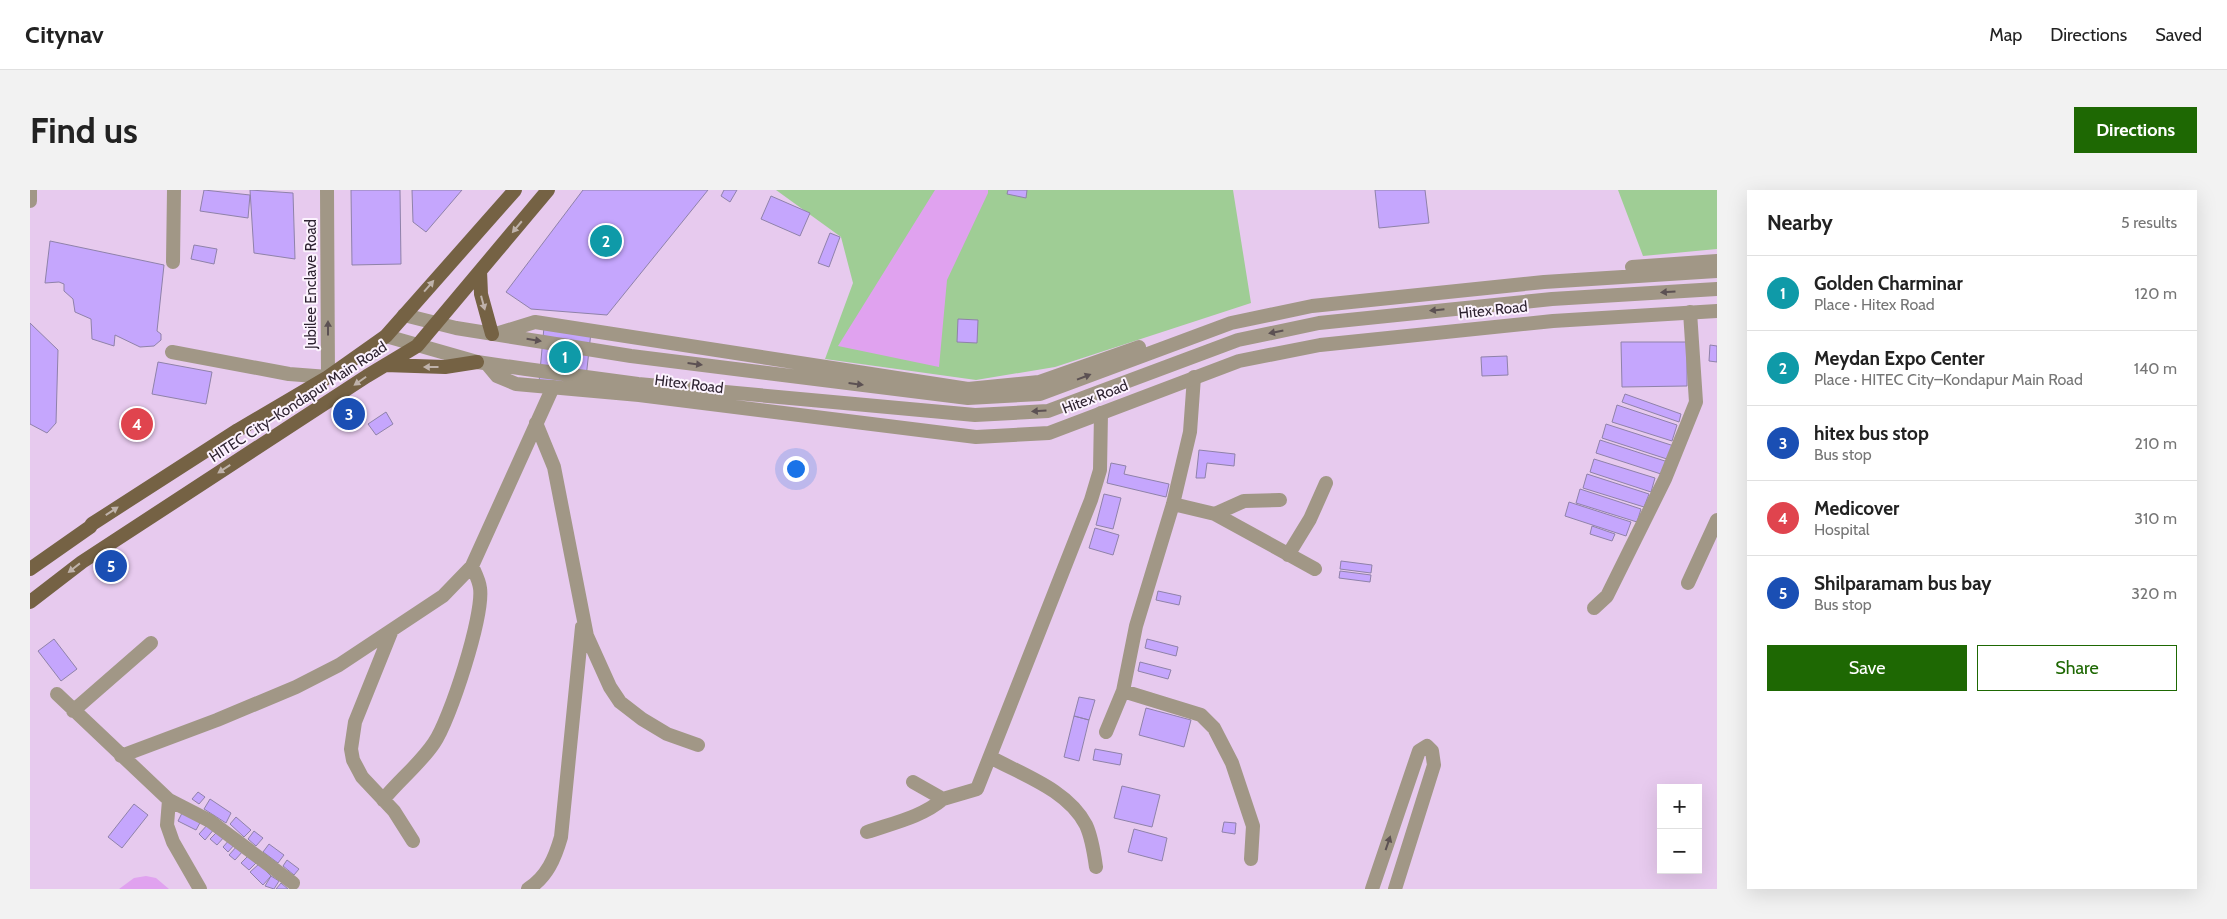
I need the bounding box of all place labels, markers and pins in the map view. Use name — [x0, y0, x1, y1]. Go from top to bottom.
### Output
pin: 2 — [590, 222, 622, 260]
pin: 1 — [549, 338, 581, 376]
pin: 3 — [333, 395, 365, 433]
pin: 4 — [121, 405, 153, 443]
pin: 5 — [95, 547, 127, 585]

